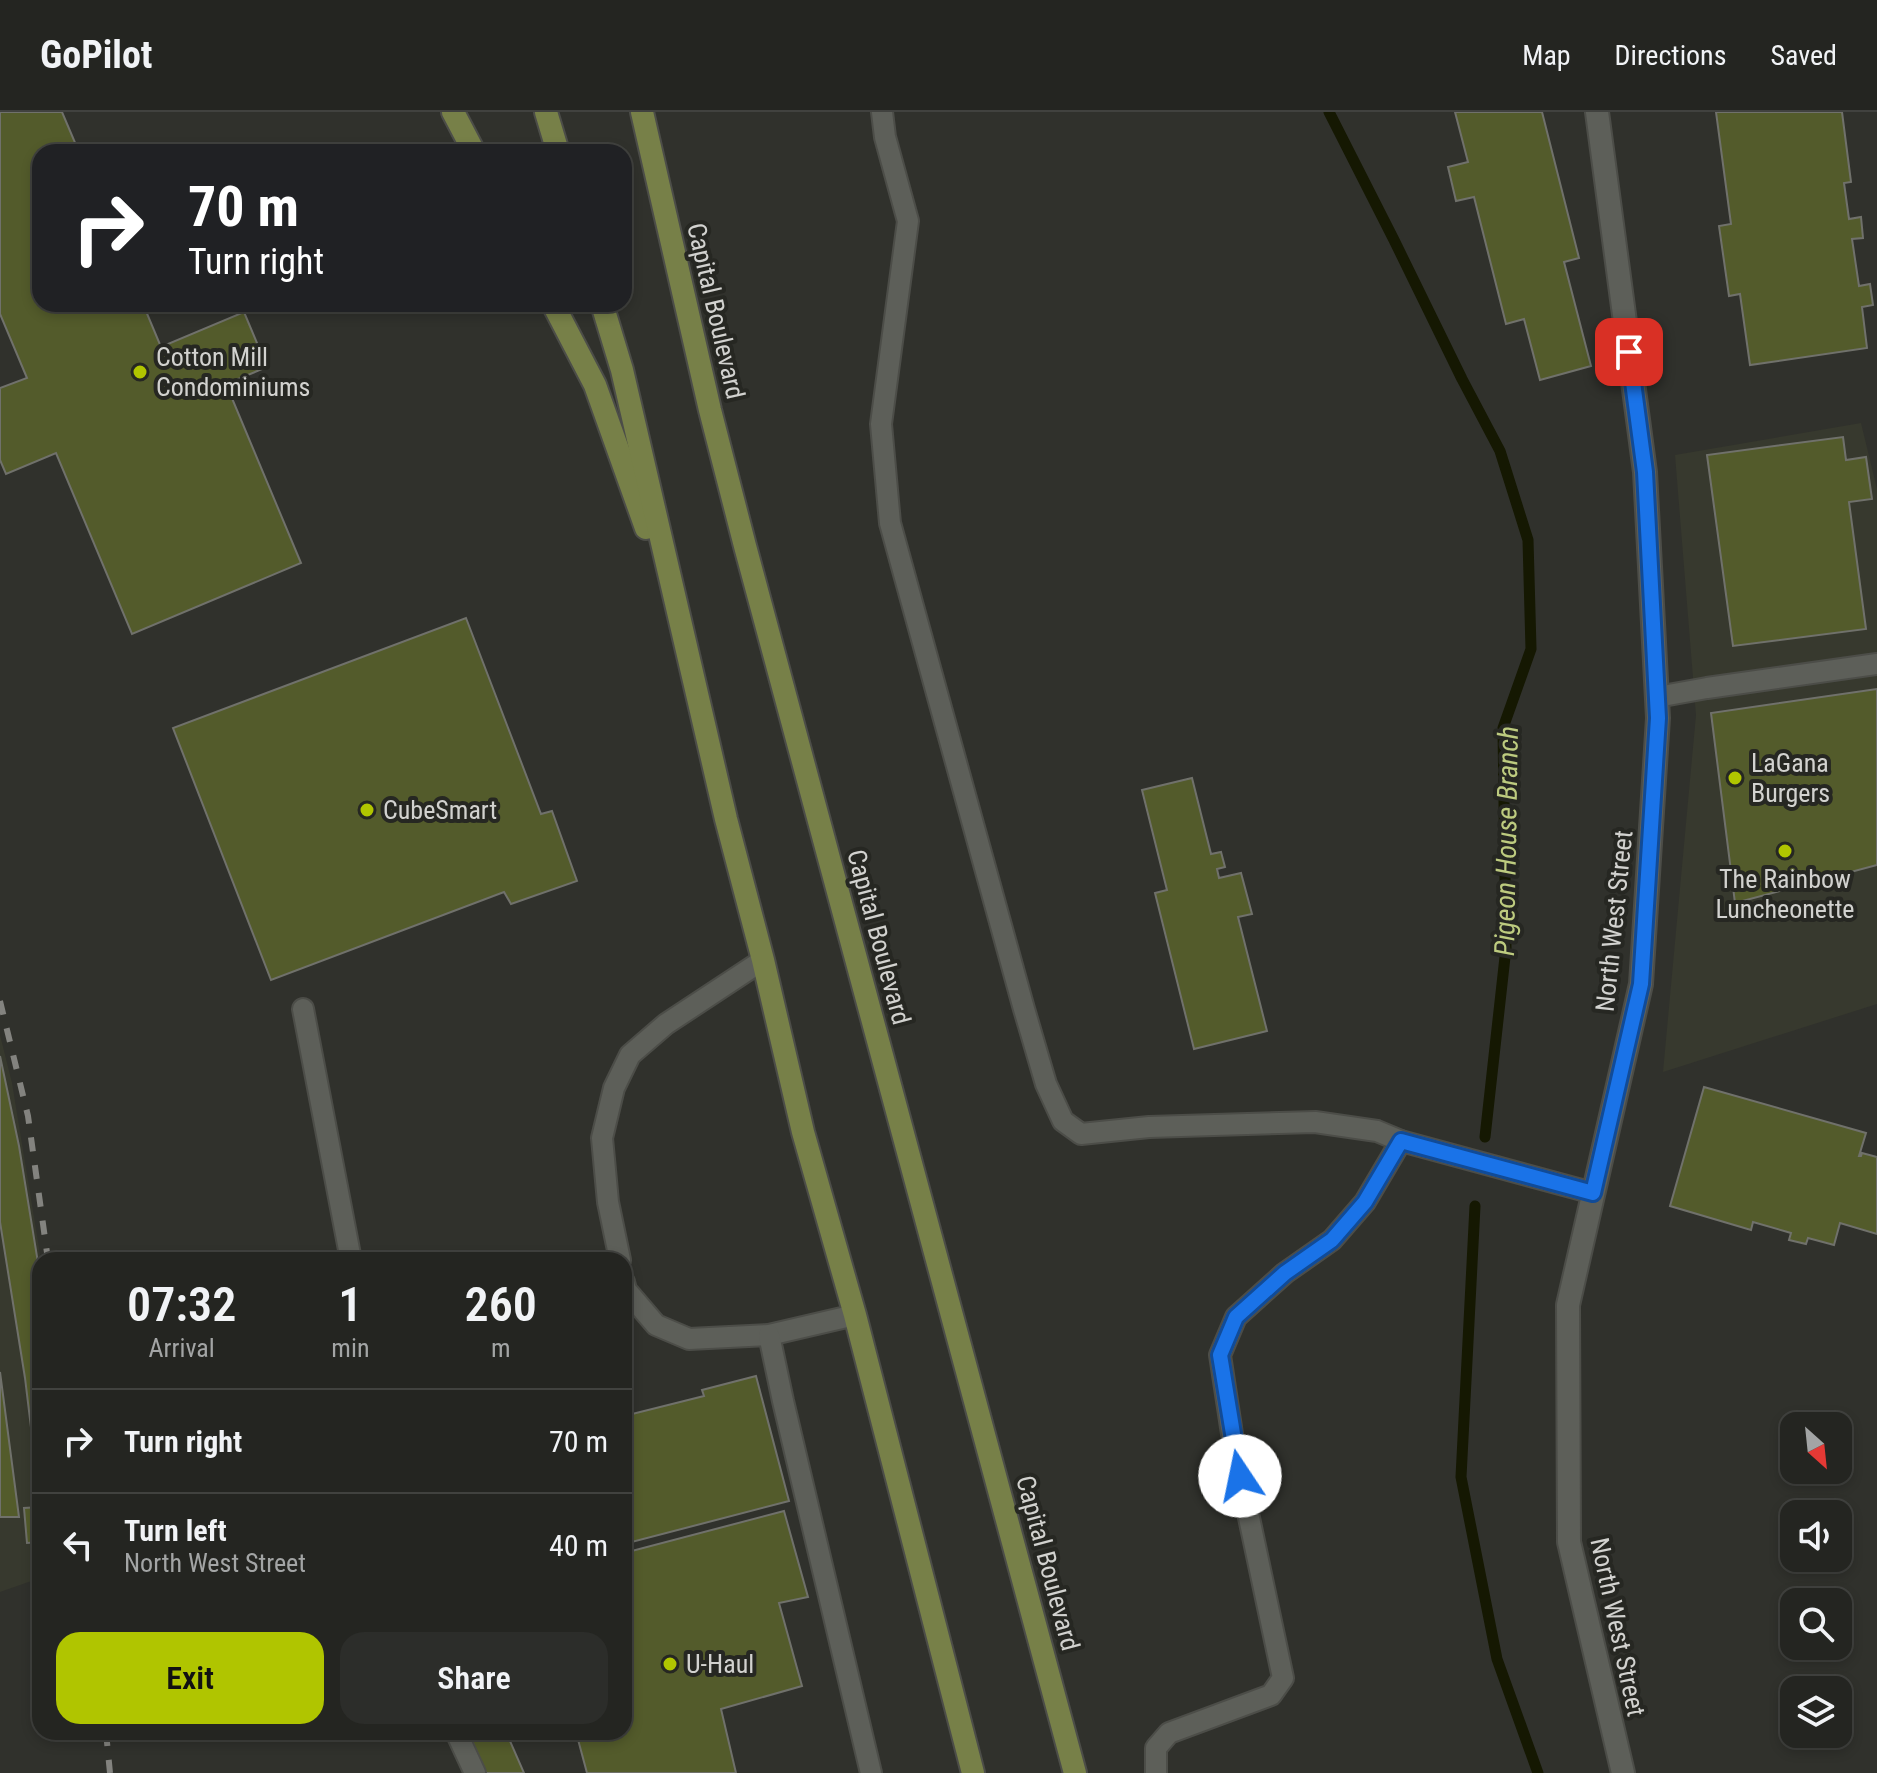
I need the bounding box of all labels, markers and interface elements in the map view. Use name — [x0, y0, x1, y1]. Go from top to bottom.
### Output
text: GoPilot — [40, 33, 152, 77]
text: Map — [1522, 39, 1571, 72]
text: Directions — [1615, 39, 1726, 72]
text: Saved — [1770, 39, 1837, 72]
text: 70 m — [188, 174, 299, 240]
icon: right — [56, 176, 160, 280]
street label: Capital Boulevard — [681, 220, 751, 402]
text: Turn right — [188, 241, 324, 283]
pin — [1595, 318, 1663, 386]
icon: arrive — [1607, 330, 1651, 374]
place label: Cotton Mill Condominiums — [156, 342, 310, 402]
marker: Cotton Mill Condominiums — [131, 363, 149, 381]
water label: Pigeon House Branch — [1488, 726, 1525, 956]
place label: LaGana Burgers — [1751, 748, 1830, 808]
marker: LaGana Burgers — [1726, 769, 1744, 787]
place label: CubeSmart — [383, 795, 497, 825]
marker: CubeSmart — [358, 801, 376, 819]
street label: North West Street — [1590, 829, 1638, 1013]
marker: The Rainbow Luncheonette — [1776, 842, 1794, 860]
street label: Capital Boulevard — [841, 846, 917, 1028]
place label: The Rainbow Luncheonette — [1715, 864, 1855, 924]
text: 07:32 — [127, 1276, 236, 1333]
text: 1 — [338, 1276, 362, 1333]
text: 260 — [465, 1276, 537, 1333]
text: Arrival — [149, 1333, 215, 1363]
text: min — [331, 1333, 369, 1363]
text: m — [491, 1333, 511, 1363]
north arrow — [1780, 1412, 1852, 1484]
map controls — [1780, 1412, 1852, 1748]
icon: right — [56, 1419, 100, 1463]
text: Turn right — [124, 1424, 242, 1459]
text: 70 m — [549, 1424, 608, 1459]
position arrow — [1198, 1434, 1282, 1518]
street label: Capital Boulevard — [1010, 1472, 1086, 1654]
button: sound — [1780, 1500, 1852, 1572]
text: Turn left — [124, 1513, 227, 1548]
icon: left — [56, 1523, 100, 1567]
text: 40 m — [549, 1528, 608, 1563]
street label: North West Street — [1584, 1535, 1652, 1719]
text: North West Street — [124, 1548, 306, 1578]
button: search — [1780, 1588, 1852, 1660]
button: Exit — [56, 1632, 324, 1724]
button: Share — [340, 1632, 608, 1724]
place label: U-Haul — [686, 1649, 754, 1679]
marker: U-Haul — [661, 1655, 679, 1673]
button: layers — [1780, 1676, 1852, 1748]

